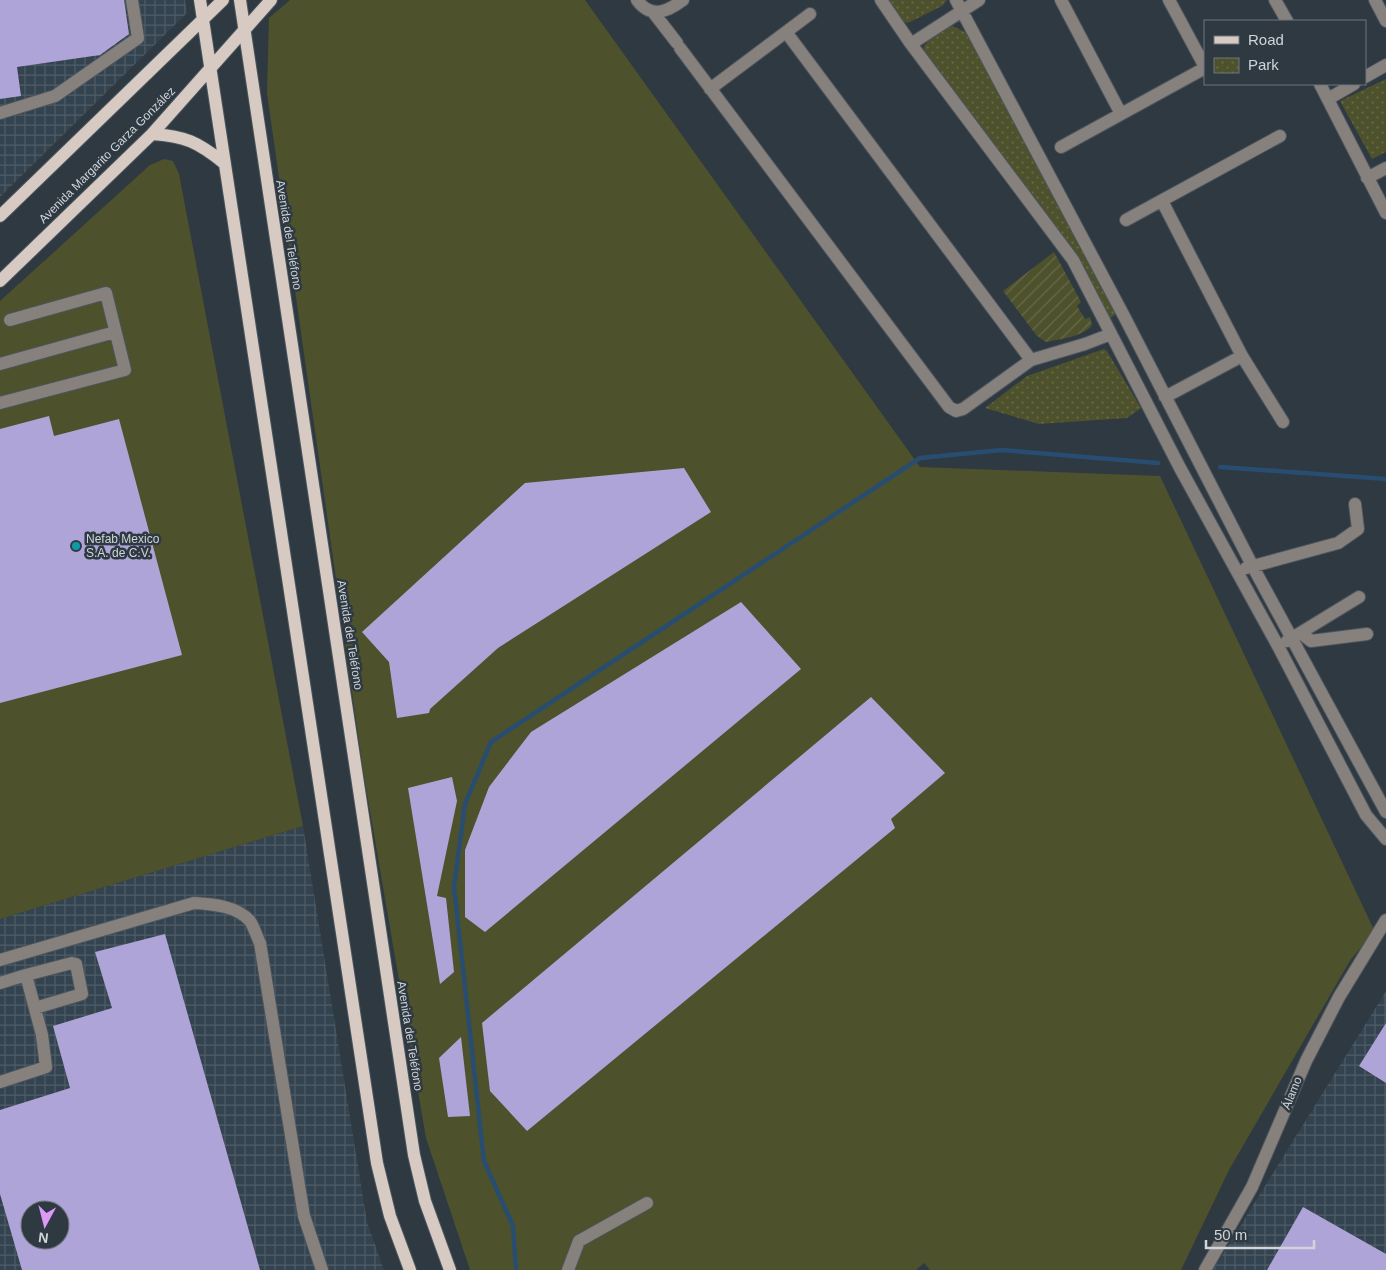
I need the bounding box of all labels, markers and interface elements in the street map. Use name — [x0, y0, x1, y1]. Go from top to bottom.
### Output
legend — [1204, 20, 1366, 85]
text: Road — [1248, 31, 1284, 48]
text: Park — [1248, 56, 1279, 73]
street label: Avenida Margarito Garza González — [36, 84, 178, 226]
street label: Avenida del Teléfono — [273, 179, 305, 291]
place label: Nefab Mexico S.A. de C.V. — [86, 532, 160, 560]
marker: Nefab Mexico S.A. de C.V. — [70, 540, 82, 552]
street label: Avenida del Teléfono — [334, 579, 366, 691]
street label: Avenida del Teléfono — [394, 980, 426, 1092]
street label: Álamo — [1278, 1074, 1305, 1111]
north arrow — [20, 1200, 70, 1250]
scale bar — [1206, 1218, 1314, 1250]
text: 50 m — [1214, 1226, 1247, 1243]
text: N — [37, 1229, 49, 1246]

